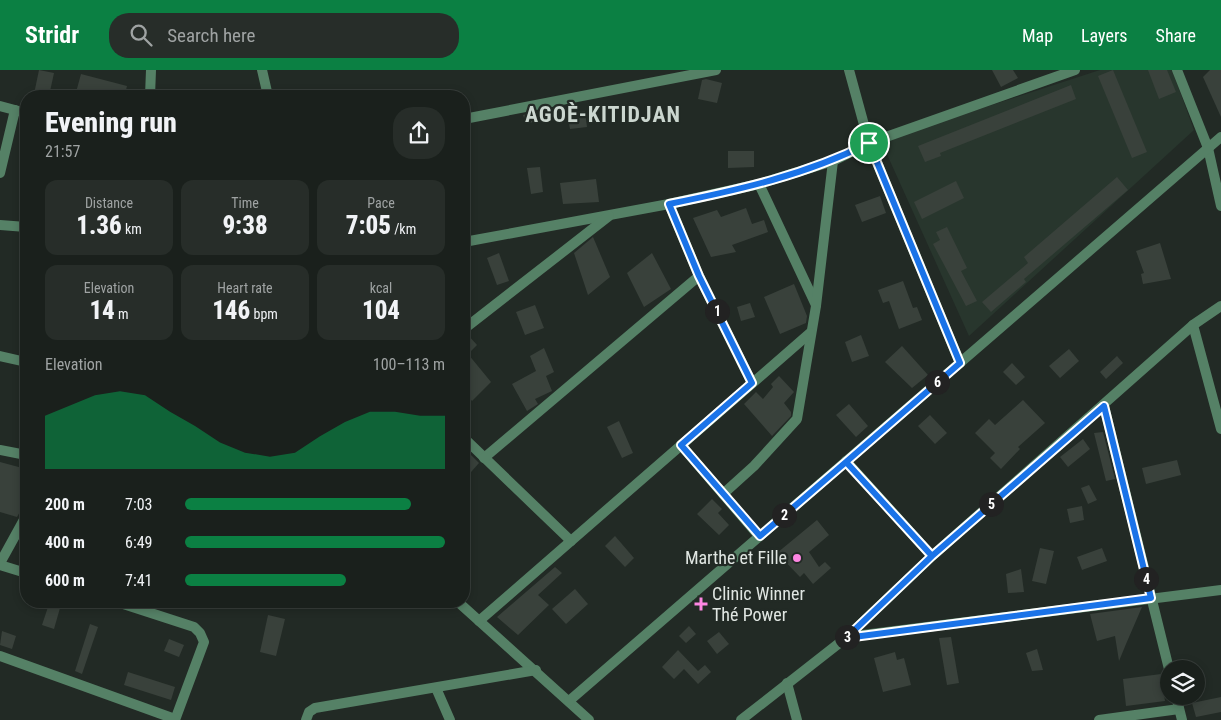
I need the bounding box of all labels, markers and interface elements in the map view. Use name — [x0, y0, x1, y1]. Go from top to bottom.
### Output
search box — [109, 13, 459, 58]
text: Stridr — [25, 21, 79, 49]
icon: search — [127, 21, 155, 49]
text: Search here — [167, 24, 256, 47]
text: Map — [1022, 25, 1053, 46]
text: Layers — [1081, 25, 1128, 46]
text: Share — [1156, 25, 1196, 46]
district label: AGOÈ-KITIDJAN — [525, 102, 681, 127]
text: Evening run — [45, 106, 177, 139]
button: share — [393, 107, 445, 159]
pin — [848, 122, 890, 164]
icon: arrive — [855, 129, 883, 157]
text: 21:57 — [45, 142, 80, 161]
text: Distance — [85, 195, 133, 211]
text: Time — [231, 195, 259, 211]
text: Pace — [367, 195, 395, 211]
text: 1.36 — [76, 211, 122, 240]
text: 9:38 — [222, 211, 268, 240]
text: 7:05 — [346, 211, 391, 240]
text: km — [122, 221, 142, 237]
text: /km — [391, 221, 416, 237]
text: Elevation — [84, 280, 134, 296]
text: Heart rate — [217, 280, 273, 296]
text: kcal — [370, 280, 392, 296]
text: 14 — [89, 296, 115, 325]
text: 146 — [212, 296, 250, 325]
text: 104 — [362, 296, 400, 325]
pin: 1 — [704, 298, 730, 324]
text: 1 — [714, 303, 721, 319]
text: m — [115, 306, 129, 322]
text: bpm — [250, 306, 278, 322]
text: Elevation — [45, 355, 103, 374]
text: 100–113 m — [373, 355, 445, 374]
pin: 6 — [924, 370, 950, 394]
text: 6 — [934, 374, 941, 390]
pin: 5 — [978, 492, 1004, 516]
text: 200 m — [45, 495, 85, 514]
text: 7:03 — [125, 495, 152, 514]
text: 5 — [988, 496, 995, 512]
pin: 2 — [772, 502, 796, 528]
text: 2 — [781, 507, 788, 523]
text: 400 m — [45, 533, 85, 552]
text: 6:49 — [125, 533, 152, 552]
place label: Marthe et Fille — [685, 547, 787, 568]
marker: Marthe et Fille — [791, 552, 803, 564]
pin: 4 — [1134, 566, 1158, 592]
text: 600 m — [45, 571, 85, 590]
text: 7:41 — [125, 571, 152, 590]
text: 4 — [1143, 571, 1150, 587]
place label: Clinic Winner Thé Power — [712, 583, 805, 625]
marker: Clinic Winner Thé Power — [694, 597, 708, 611]
pin: 3 — [834, 624, 860, 650]
text: 3 — [844, 629, 851, 645]
map controls — [1160, 660, 1205, 705]
button: layers — [1160, 660, 1205, 705]

